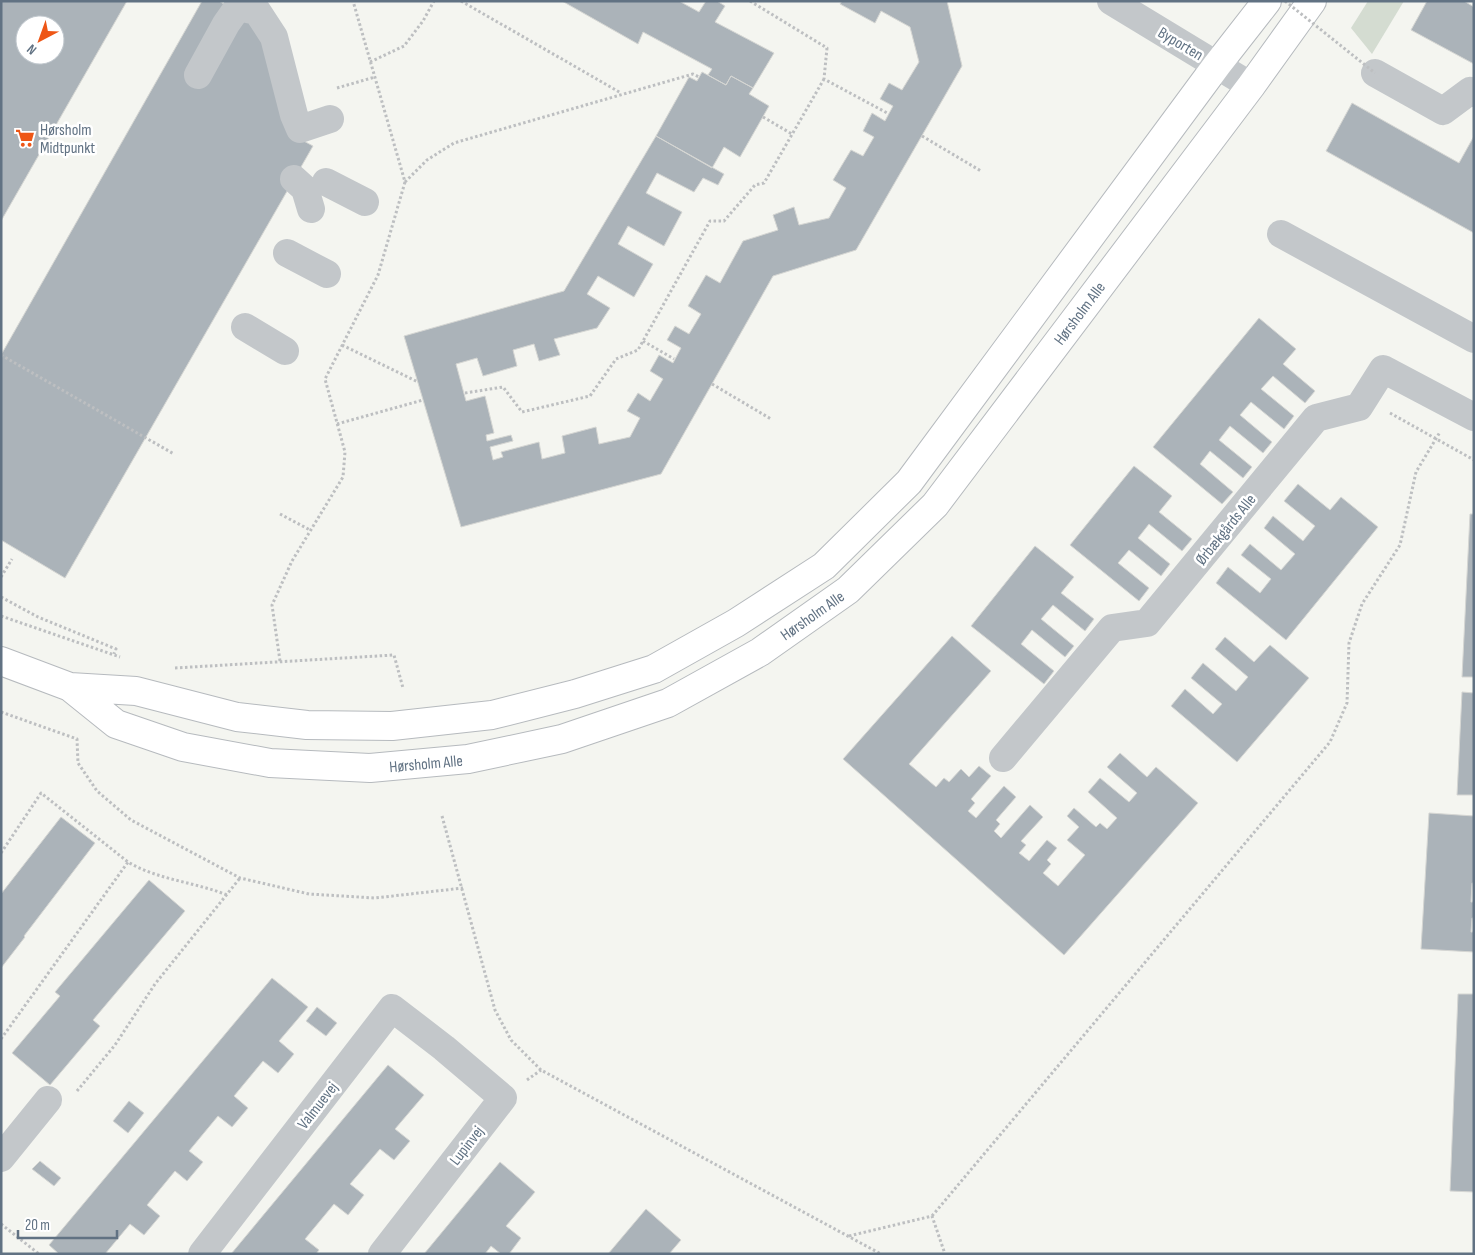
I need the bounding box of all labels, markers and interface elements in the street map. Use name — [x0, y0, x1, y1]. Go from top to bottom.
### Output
north arrow — [15, 15, 65, 65]
street label: Byporten — [1154, 23, 1206, 65]
text: N — [23, 41, 40, 58]
place label: Hørsholm Midtpunkt — [40, 121, 95, 158]
supermarket icon: Hørsholm Midtpunkt — [14, 127, 36, 149]
street label: Hørsholm Alle — [1050, 279, 1110, 349]
street label: Ørbækgårds Alle — [1192, 491, 1260, 569]
street label: Hørsholm Alle — [777, 587, 848, 645]
street label: Hørsholm Alle — [389, 752, 464, 777]
street label: Valmuevej — [294, 1079, 343, 1133]
street label: Lupinvej — [446, 1122, 488, 1169]
scale bar — [18, 1208, 116, 1240]
text: 20 m — [25, 1216, 50, 1235]

